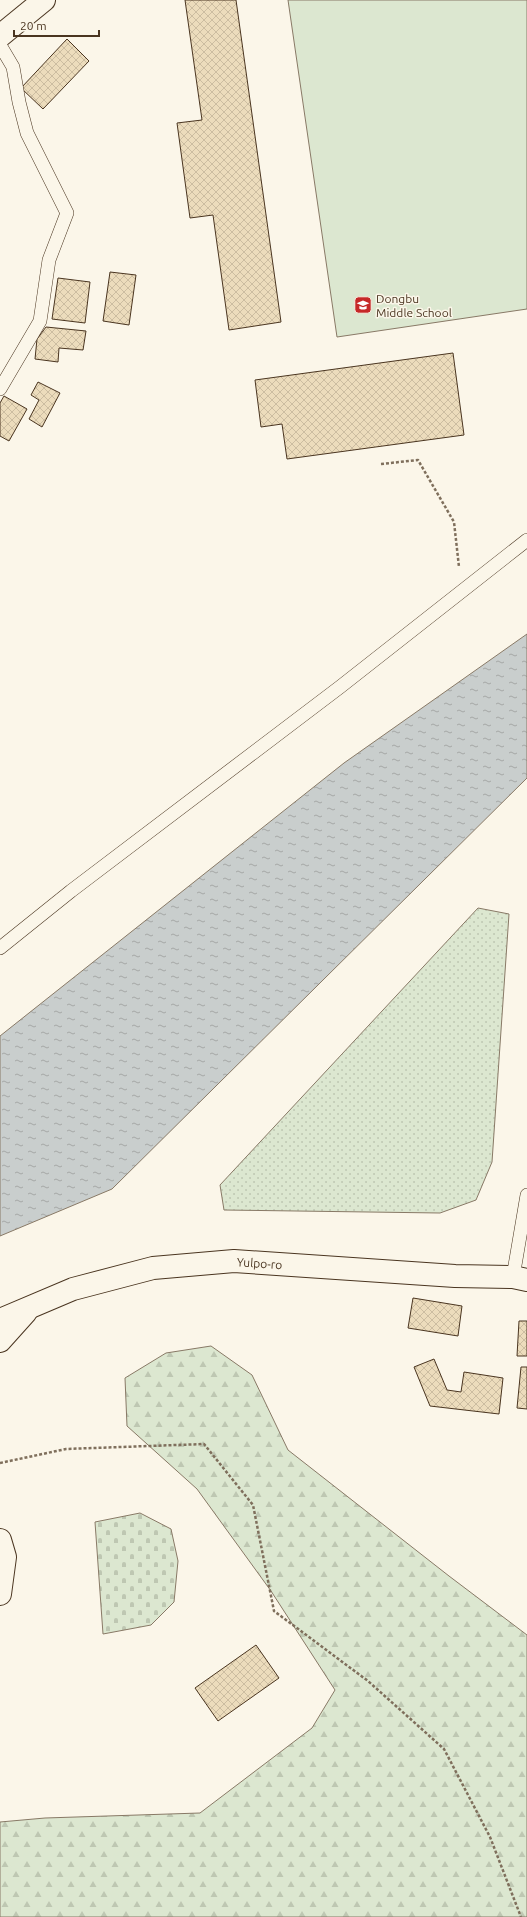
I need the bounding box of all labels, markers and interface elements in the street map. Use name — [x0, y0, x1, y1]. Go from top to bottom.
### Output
scale bar — [14, 12, 99, 38]
text: 20 m — [20, 19, 47, 32]
place label: Dongbu Middle School — [376, 292, 452, 319]
school or university icon: Dongbu Middle School — [353, 295, 373, 315]
street label: Yulpo-ro — [236, 1255, 283, 1271]

